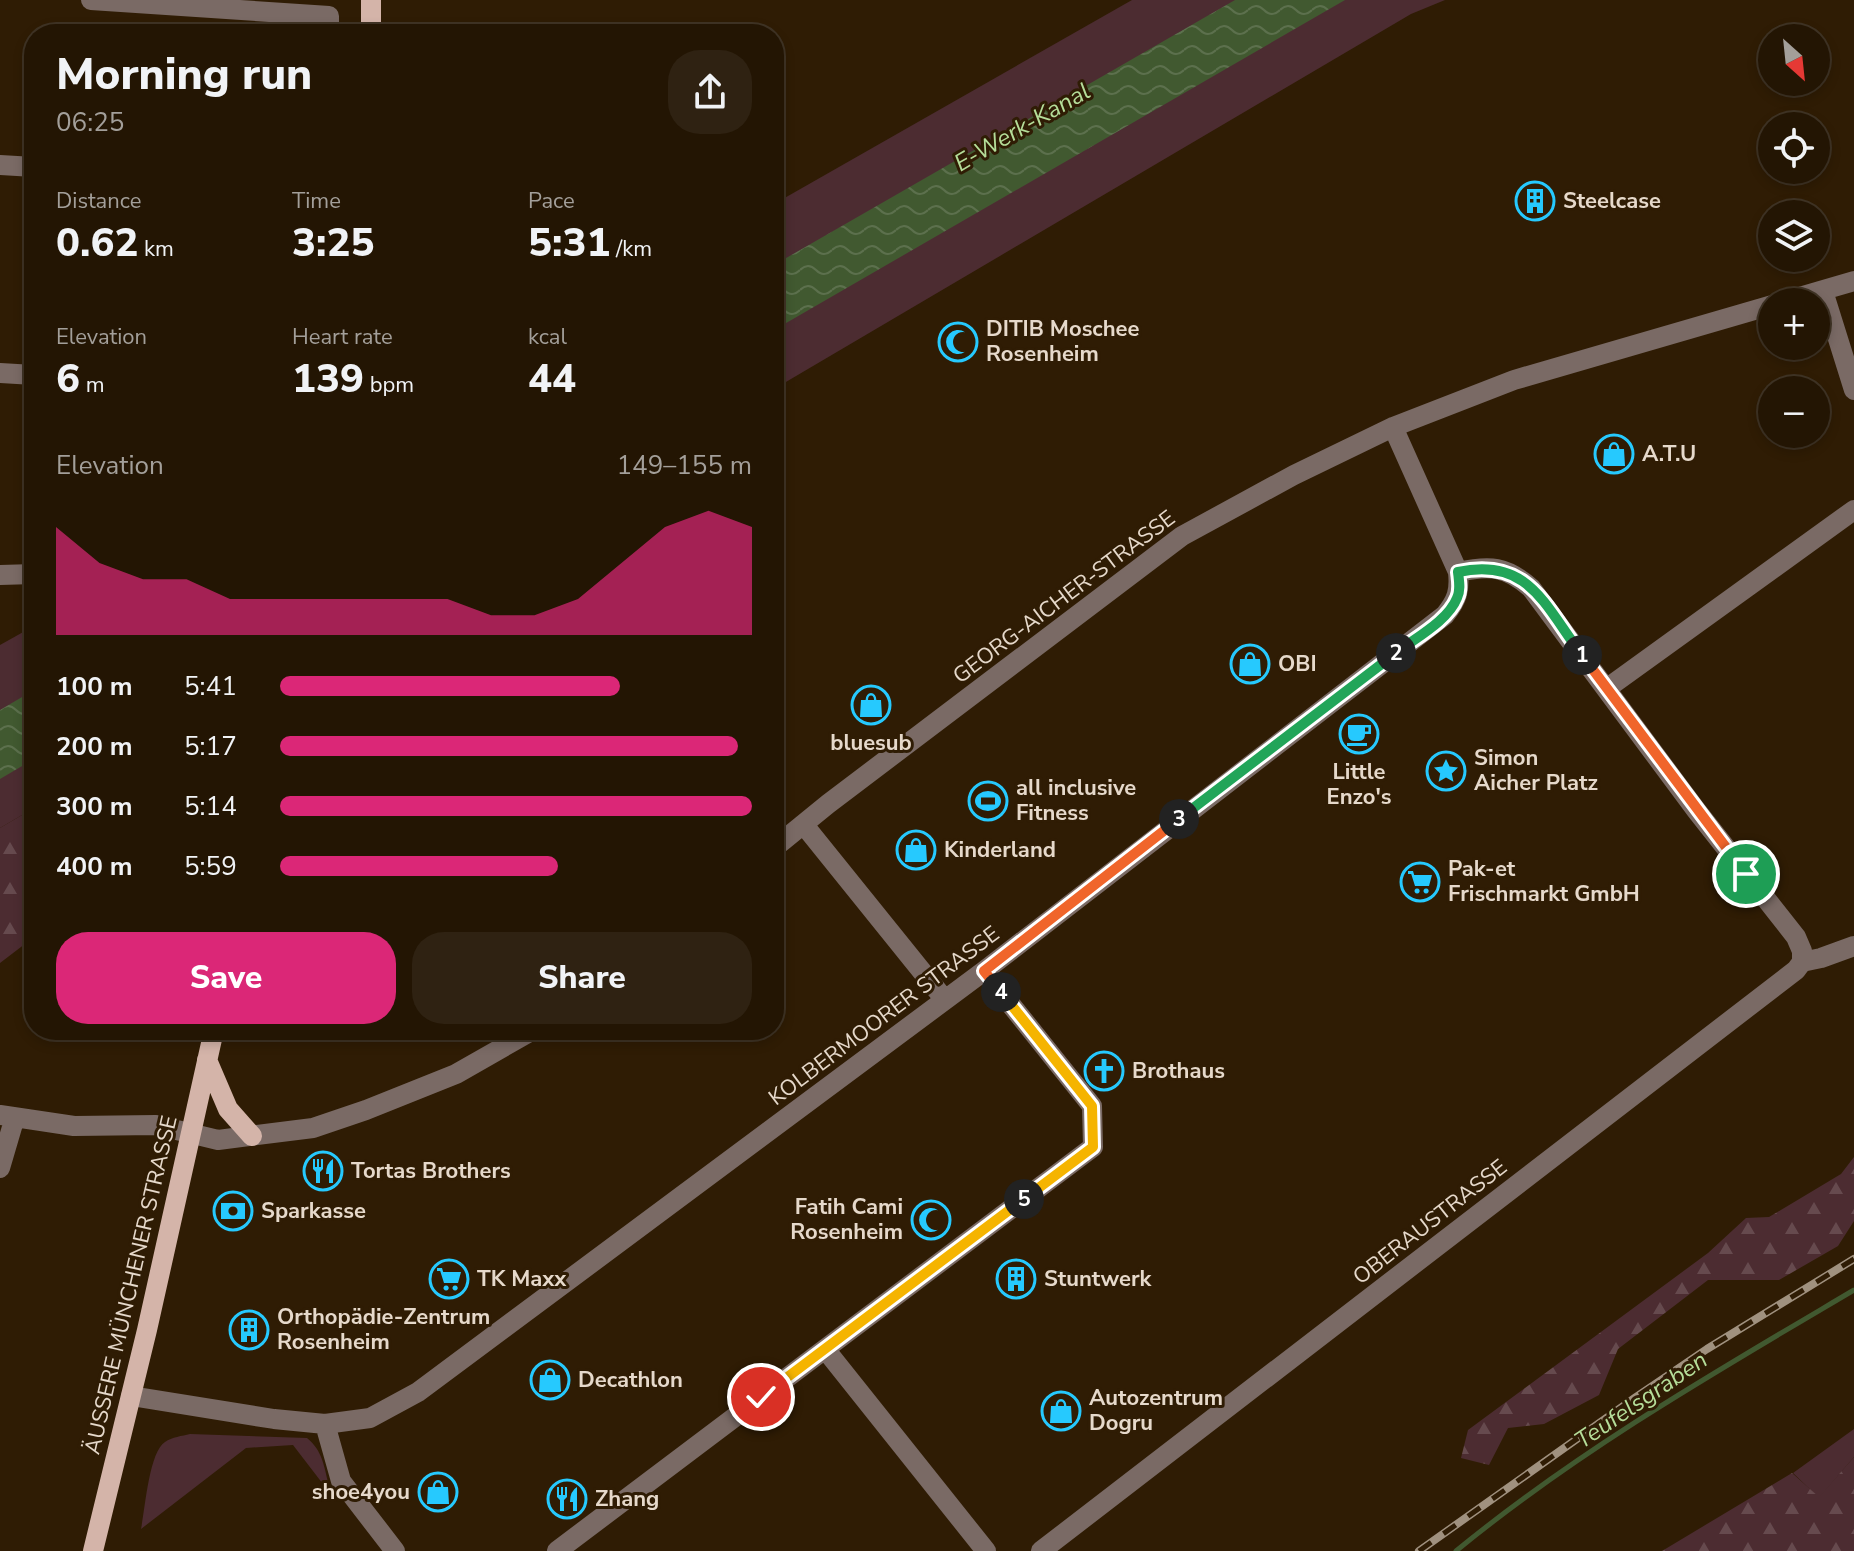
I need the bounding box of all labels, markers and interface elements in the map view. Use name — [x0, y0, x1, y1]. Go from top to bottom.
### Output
north arrow — [1758, 24, 1830, 96]
map controls — [1758, 24, 1830, 448]
text: Morning run — [56, 45, 312, 105]
button: share — [668, 50, 752, 134]
water label: E-Werk-Kanal — [948, 75, 1096, 179]
text: 06:25 — [56, 105, 124, 140]
button: locate — [1758, 112, 1830, 184]
building icon: Steelcase — [1514, 180, 1556, 222]
text: Distance — [56, 186, 141, 216]
text: Time — [292, 186, 341, 216]
text: Pace — [528, 186, 575, 216]
place label: Steelcase — [1563, 186, 1661, 216]
button: layers — [1758, 200, 1830, 272]
text: 0.62 — [56, 216, 138, 270]
text: 3:25 — [292, 216, 374, 270]
text: 5:31 — [528, 216, 610, 270]
text: km — [138, 234, 174, 264]
text: /km — [610, 234, 652, 264]
button: + — [1758, 288, 1830, 360]
place label: DITIB Moschee Rosenheim — [986, 314, 1140, 369]
mosque icon: DITIB Moschee Rosenheim — [937, 321, 979, 363]
text: Elevation — [56, 322, 147, 352]
text: Heart rate — [292, 322, 393, 352]
text: kcal — [528, 322, 567, 352]
text: 6 — [56, 352, 80, 406]
text: 139 — [292, 352, 364, 406]
text: 44 — [528, 352, 576, 406]
text: m — [80, 370, 105, 400]
text: bpm — [364, 370, 414, 400]
button: − — [1758, 376, 1830, 448]
shop icon: A.T.U — [1593, 433, 1635, 475]
place label: A.T.U — [1642, 439, 1696, 469]
text: Elevation — [56, 448, 164, 483]
text: 149–155 m — [616, 448, 752, 483]
street label: GEORG-AICHER-STRASSE — [947, 503, 1181, 691]
pin: 2 — [1376, 633, 1416, 673]
pin: 1 — [1562, 635, 1602, 675]
text: 2 — [1389, 638, 1403, 668]
text: 1 — [1575, 640, 1589, 670]
shop icon: OBI — [1229, 643, 1271, 685]
place label: OBI — [1278, 649, 1317, 679]
text: 100 m — [56, 669, 133, 704]
text: 5:41 — [184, 669, 237, 704]
shop icon: bluesub — [850, 684, 892, 726]
cafe icon: Little Enzo's — [1338, 713, 1380, 755]
place label: bluesub — [830, 728, 912, 758]
text: 200 m — [56, 729, 133, 764]
text: 5:17 — [184, 729, 237, 764]
place label: Simon Aicher Platz — [1474, 743, 1598, 798]
place icon: Simon Aicher Platz — [1425, 750, 1467, 792]
place label: Little Enzo's — [1327, 757, 1391, 812]
place label: all inclusive Fitness — [1016, 773, 1136, 828]
sports icon: all inclusive Fitness — [967, 780, 1009, 822]
text: 300 m — [56, 789, 133, 824]
text: 5:14 — [184, 789, 237, 824]
pin: 3 — [1159, 799, 1199, 839]
text: 3 — [1172, 804, 1186, 834]
shop icon: Kinderland — [895, 829, 937, 871]
place label: Kinderland — [944, 835, 1056, 865]
pin — [1712, 840, 1780, 908]
text: 400 m — [56, 849, 133, 884]
text: 5:59 — [184, 849, 237, 884]
icon: arrive — [1724, 852, 1768, 896]
place label: Pak-et Frischmarkt GmbH — [1448, 854, 1640, 909]
supermarket icon: Pak-et Frischmarkt GmbH — [1399, 861, 1441, 903]
street label: KOLBERMOORER STRASSE — [763, 919, 1005, 1113]
button: Save — [56, 932, 396, 1024]
button: Share — [412, 932, 752, 1024]
pin: 4 — [981, 972, 1021, 1012]
text: 4 — [994, 977, 1008, 1007]
church icon: Brothaus — [1083, 1050, 1125, 1092]
place label: Brothaus — [1132, 1056, 1225, 1086]
street label: ÄUSSERE MÜNCHENER STRASSE — [77, 1113, 185, 1457]
restaurant icon: Tortas Brothers — [302, 1150, 344, 1192]
street label: OBERAUSTRASSE — [1347, 1152, 1513, 1292]
place label: Tortas Brothers — [351, 1156, 511, 1186]
pin: 5 — [1004, 1179, 1044, 1219]
text: 5 — [1017, 1184, 1031, 1214]
bank icon: Sparkasse — [212, 1190, 254, 1232]
place label: Fatih Cami Rosenheim — [790, 1192, 903, 1247]
place label: Sparkasse — [261, 1196, 366, 1226]
mosque icon: Fatih Cami Rosenheim — [910, 1199, 952, 1241]
supermarket icon: TK Maxx — [428, 1258, 470, 1300]
building icon: Stuntwerk — [995, 1258, 1037, 1300]
place label: TK Maxx — [477, 1264, 567, 1294]
place label: Stuntwerk — [1044, 1264, 1153, 1294]
place label: Orthopädie-Zentrum Rosenheim — [277, 1302, 490, 1357]
building icon: Orthopädie-Zentrum Rosenheim — [228, 1309, 270, 1351]
water label: Teufelsgraben — [1568, 1344, 1714, 1456]
shop icon: Decathlon — [529, 1359, 571, 1401]
pin — [727, 1363, 795, 1431]
place label: Decathlon — [578, 1365, 683, 1395]
icon: check — [739, 1375, 783, 1419]
place label: Autozentrum Dogru — [1089, 1383, 1223, 1438]
shop icon: Autozentrum Dogru — [1040, 1390, 1082, 1432]
shop icon: shoe4you — [417, 1471, 459, 1513]
place label: shoe4you — [312, 1477, 410, 1507]
restaurant icon: Zhang — [546, 1478, 588, 1520]
place label: Zhang — [595, 1484, 659, 1514]

